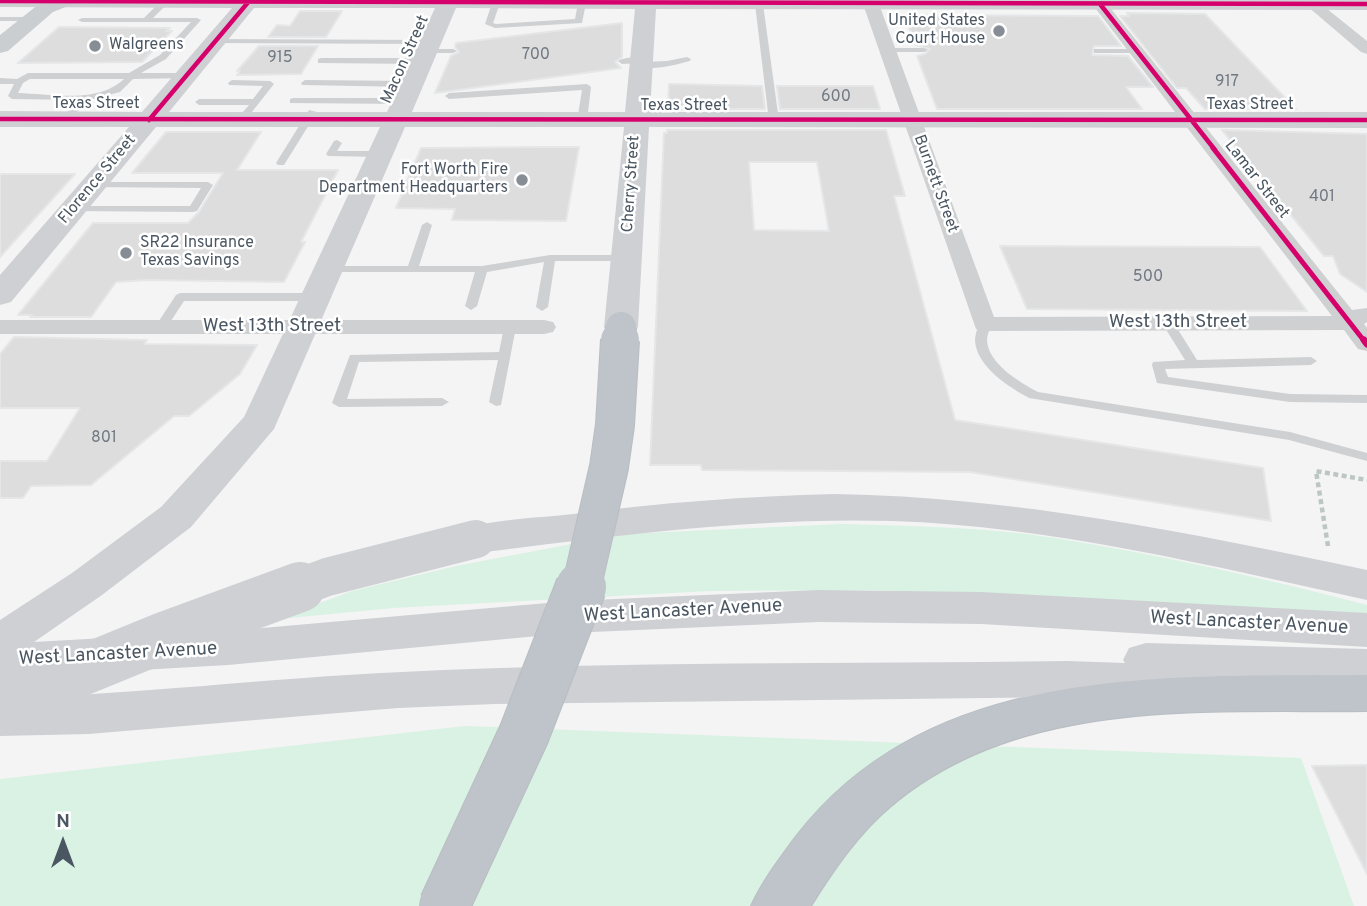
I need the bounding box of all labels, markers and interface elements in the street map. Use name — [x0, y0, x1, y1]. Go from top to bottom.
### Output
place label: United States Court House — [888, 12, 985, 50]
street label: Macon Street — [378, 13, 434, 107]
marker: United States Court House — [991, 23, 1007, 39]
place label: Walgreens — [109, 36, 184, 56]
marker: Walgreens — [87, 38, 103, 54]
house number: 700 — [522, 46, 550, 66]
house number: 915 — [267, 49, 293, 69]
house number: 917 — [1215, 73, 1239, 93]
house number: 600 — [821, 88, 851, 108]
street label: Texas Street — [52, 95, 140, 115]
street label: Texas Street — [1206, 96, 1294, 116]
street label: Texas Street — [640, 97, 728, 117]
street label: Florence Street — [55, 132, 141, 228]
street label: Burnett Street — [908, 132, 962, 236]
street label: Cherry Street — [619, 135, 645, 233]
street label: Lamar Street — [1220, 137, 1292, 223]
place label: Fort Worth Fire Department Headquarters — [319, 161, 508, 199]
marker: Fort Worth Fire Department Headquarters — [514, 172, 530, 188]
house number: 401 — [1309, 188, 1335, 208]
place label: SR22 Insurance Texas Savings — [140, 234, 254, 272]
marker: SR22 Insurance Texas Savings — [118, 245, 134, 261]
house number: 500 — [1133, 268, 1163, 288]
street label: West 13th Street — [1109, 312, 1247, 334]
street label: West 13th Street — [203, 316, 341, 338]
house number: 801 — [91, 429, 117, 449]
street label: West Lancaster Avenue — [583, 595, 783, 629]
street label: West Lancaster Avenue — [1149, 607, 1349, 641]
street label: West Lancaster Avenue — [18, 638, 218, 672]
north arrow — [28, 808, 98, 878]
text: N — [56, 810, 70, 834]

